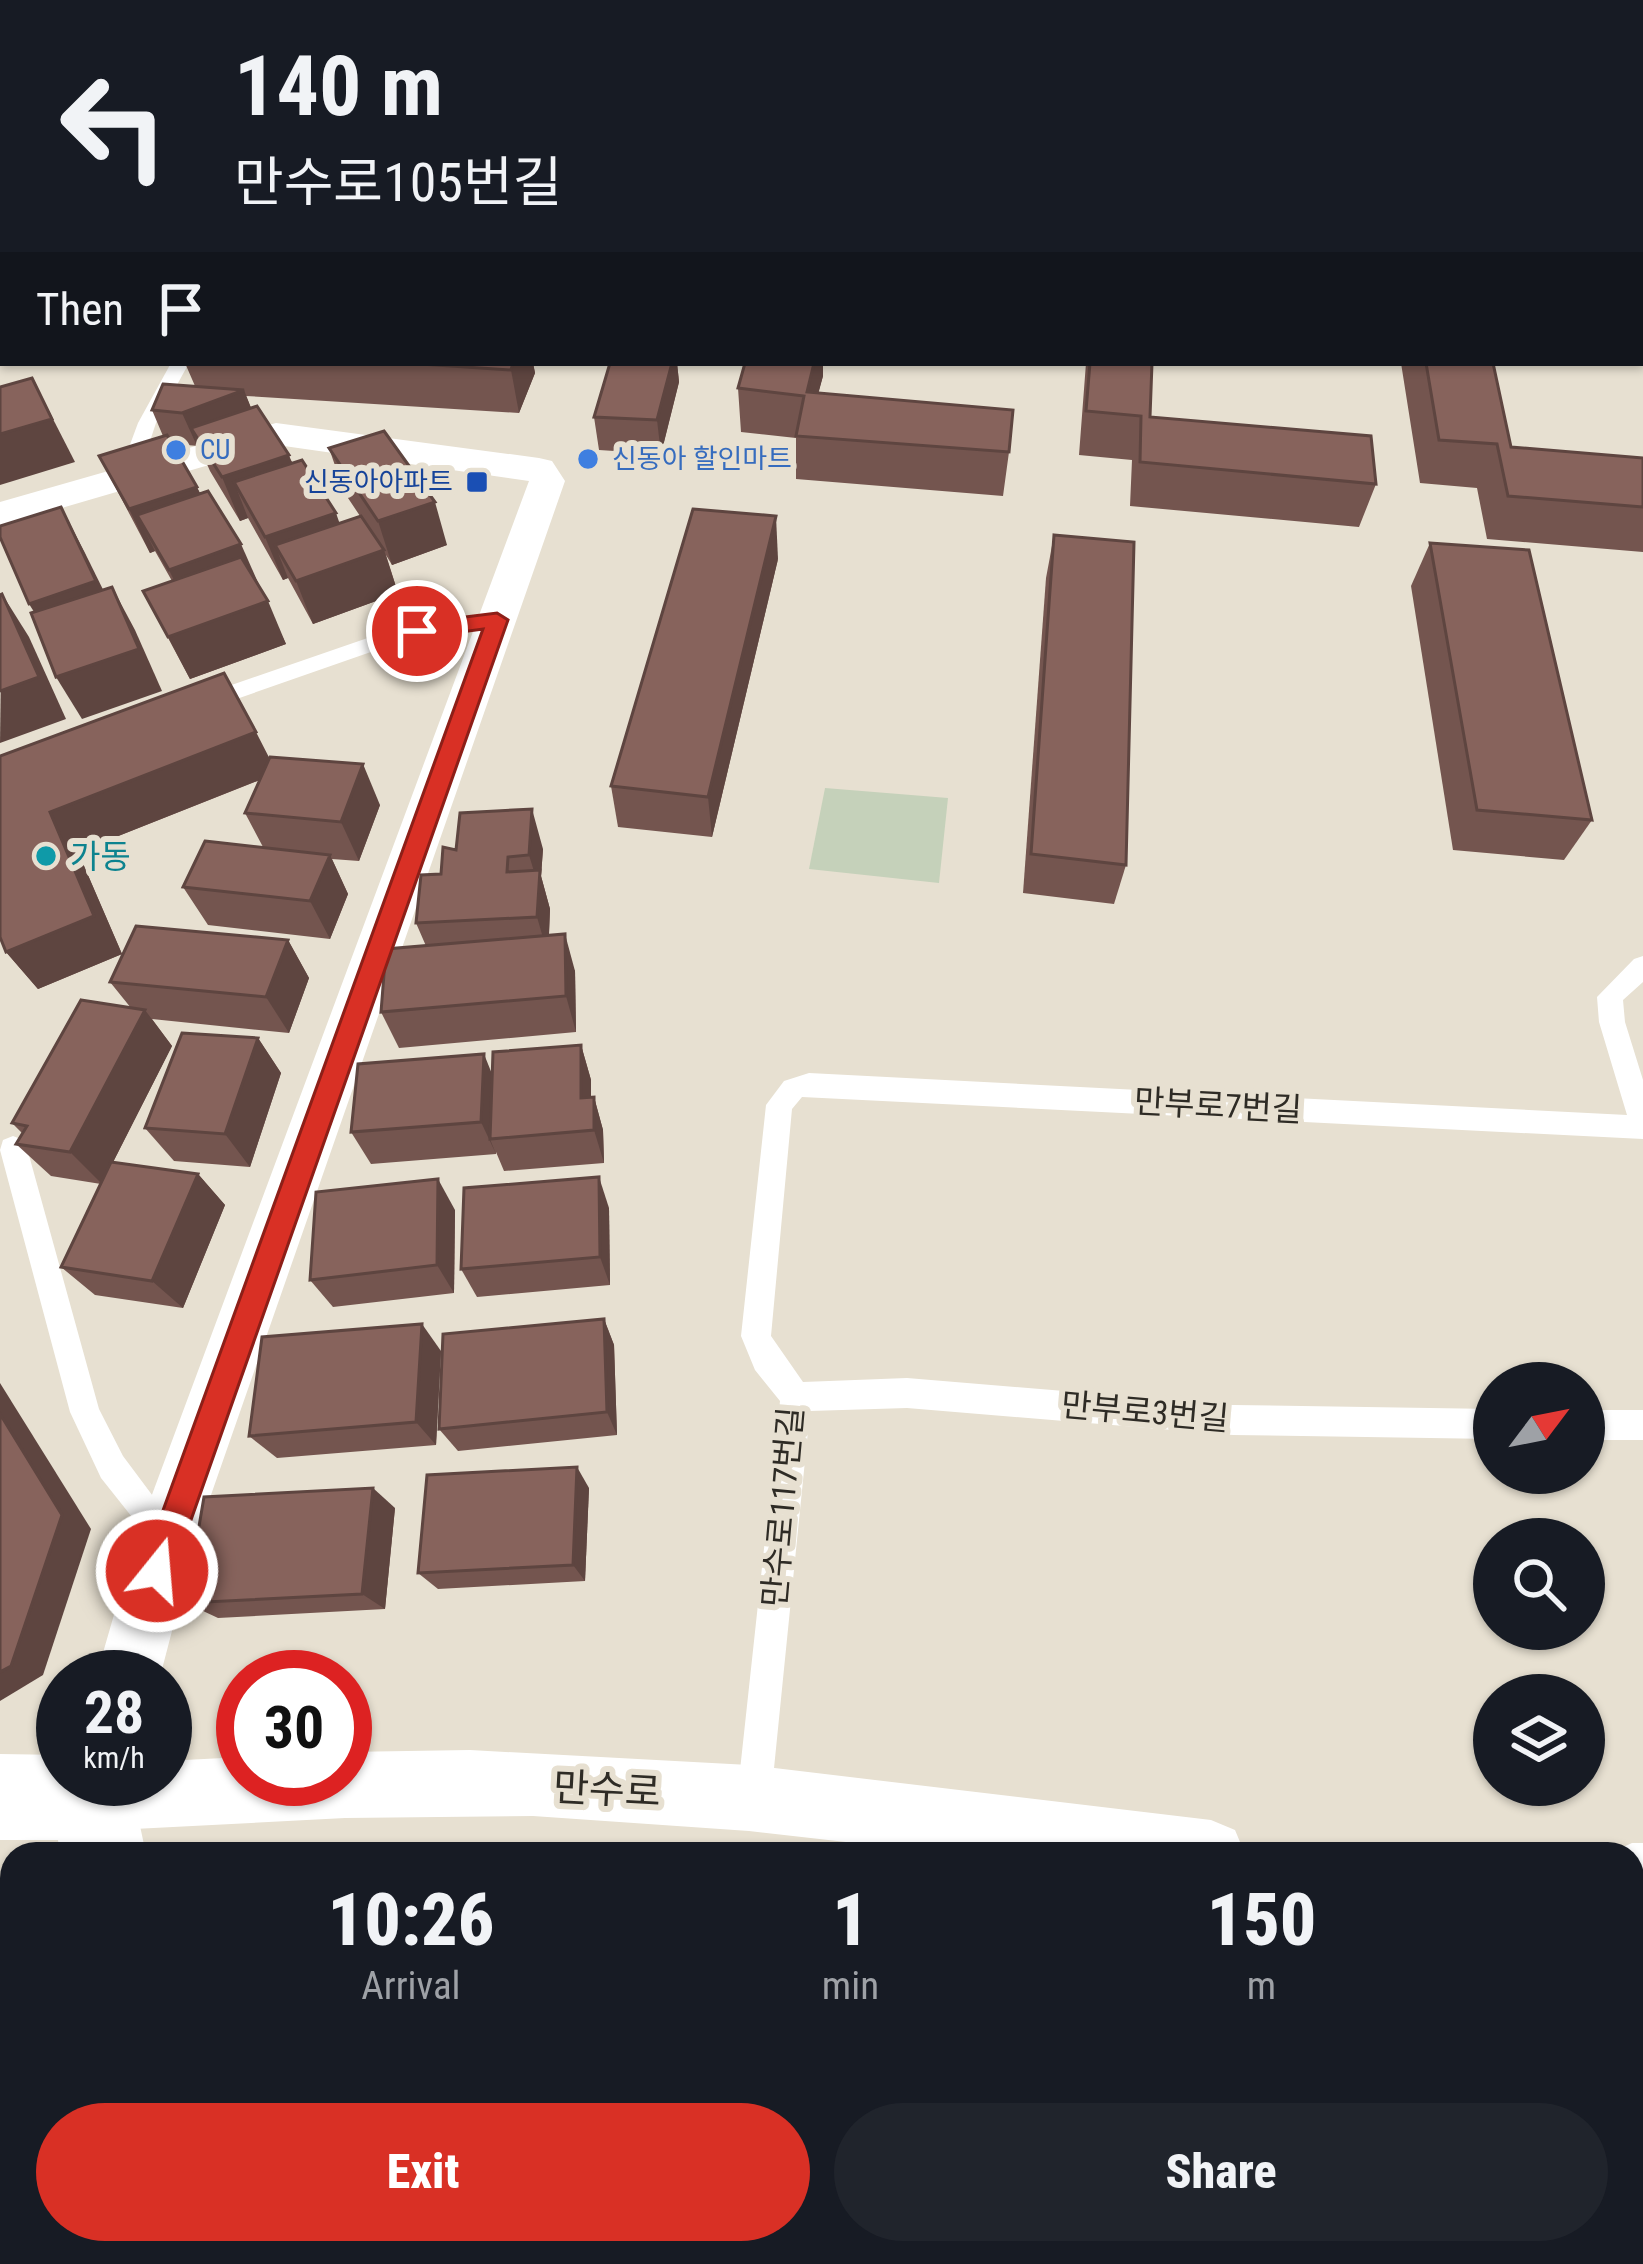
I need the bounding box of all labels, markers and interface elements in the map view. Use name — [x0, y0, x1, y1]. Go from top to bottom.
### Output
text: 140 m — [234, 37, 443, 136]
icon: left — [36, 48, 192, 204]
text: 만수로105번길 — [234, 151, 562, 214]
icon: arrive — [148, 276, 214, 342]
text: Then — [36, 283, 124, 336]
place label: CU — [200, 434, 230, 466]
marker: CU — [163, 437, 189, 463]
place label: 신동아 할인마트 — [612, 443, 792, 475]
marker: 신동아 할인마트 — [575, 446, 601, 472]
place label: 신동아아파트 — [304, 466, 453, 498]
marker: 신동아아파트 — [464, 469, 490, 495]
pin — [366, 580, 468, 682]
icon: arrive — [384, 598, 450, 664]
place label: 가동 — [70, 837, 131, 876]
marker: 가동 — [33, 843, 59, 869]
street label: 만부로7번길 — [1133, 1082, 1303, 1129]
north arrow — [1473, 1362, 1605, 1494]
map controls — [1473, 1362, 1605, 1806]
street label: 만부로3번길 — [1060, 1385, 1230, 1438]
street label: 만수로117번길 — [754, 1405, 811, 1609]
position arrow — [94, 1508, 220, 1634]
button: search — [1473, 1518, 1605, 1650]
speed limit sign: 30 — [216, 1650, 372, 1806]
button: layers — [1473, 1674, 1605, 1806]
text: 28 — [84, 1677, 144, 1748]
text: km/h — [83, 1740, 145, 1775]
street label: 만수로 — [552, 1764, 662, 1816]
text: 10:26 — [328, 1878, 494, 1963]
text: 1 — [832, 1878, 869, 1963]
text: 150 — [1207, 1878, 1316, 1963]
text: Arrival — [361, 1963, 461, 2009]
text: min — [822, 1963, 879, 2009]
text: m — [1247, 1963, 1276, 2009]
button: Exit — [36, 2103, 810, 2241]
button: Share — [834, 2103, 1608, 2241]

